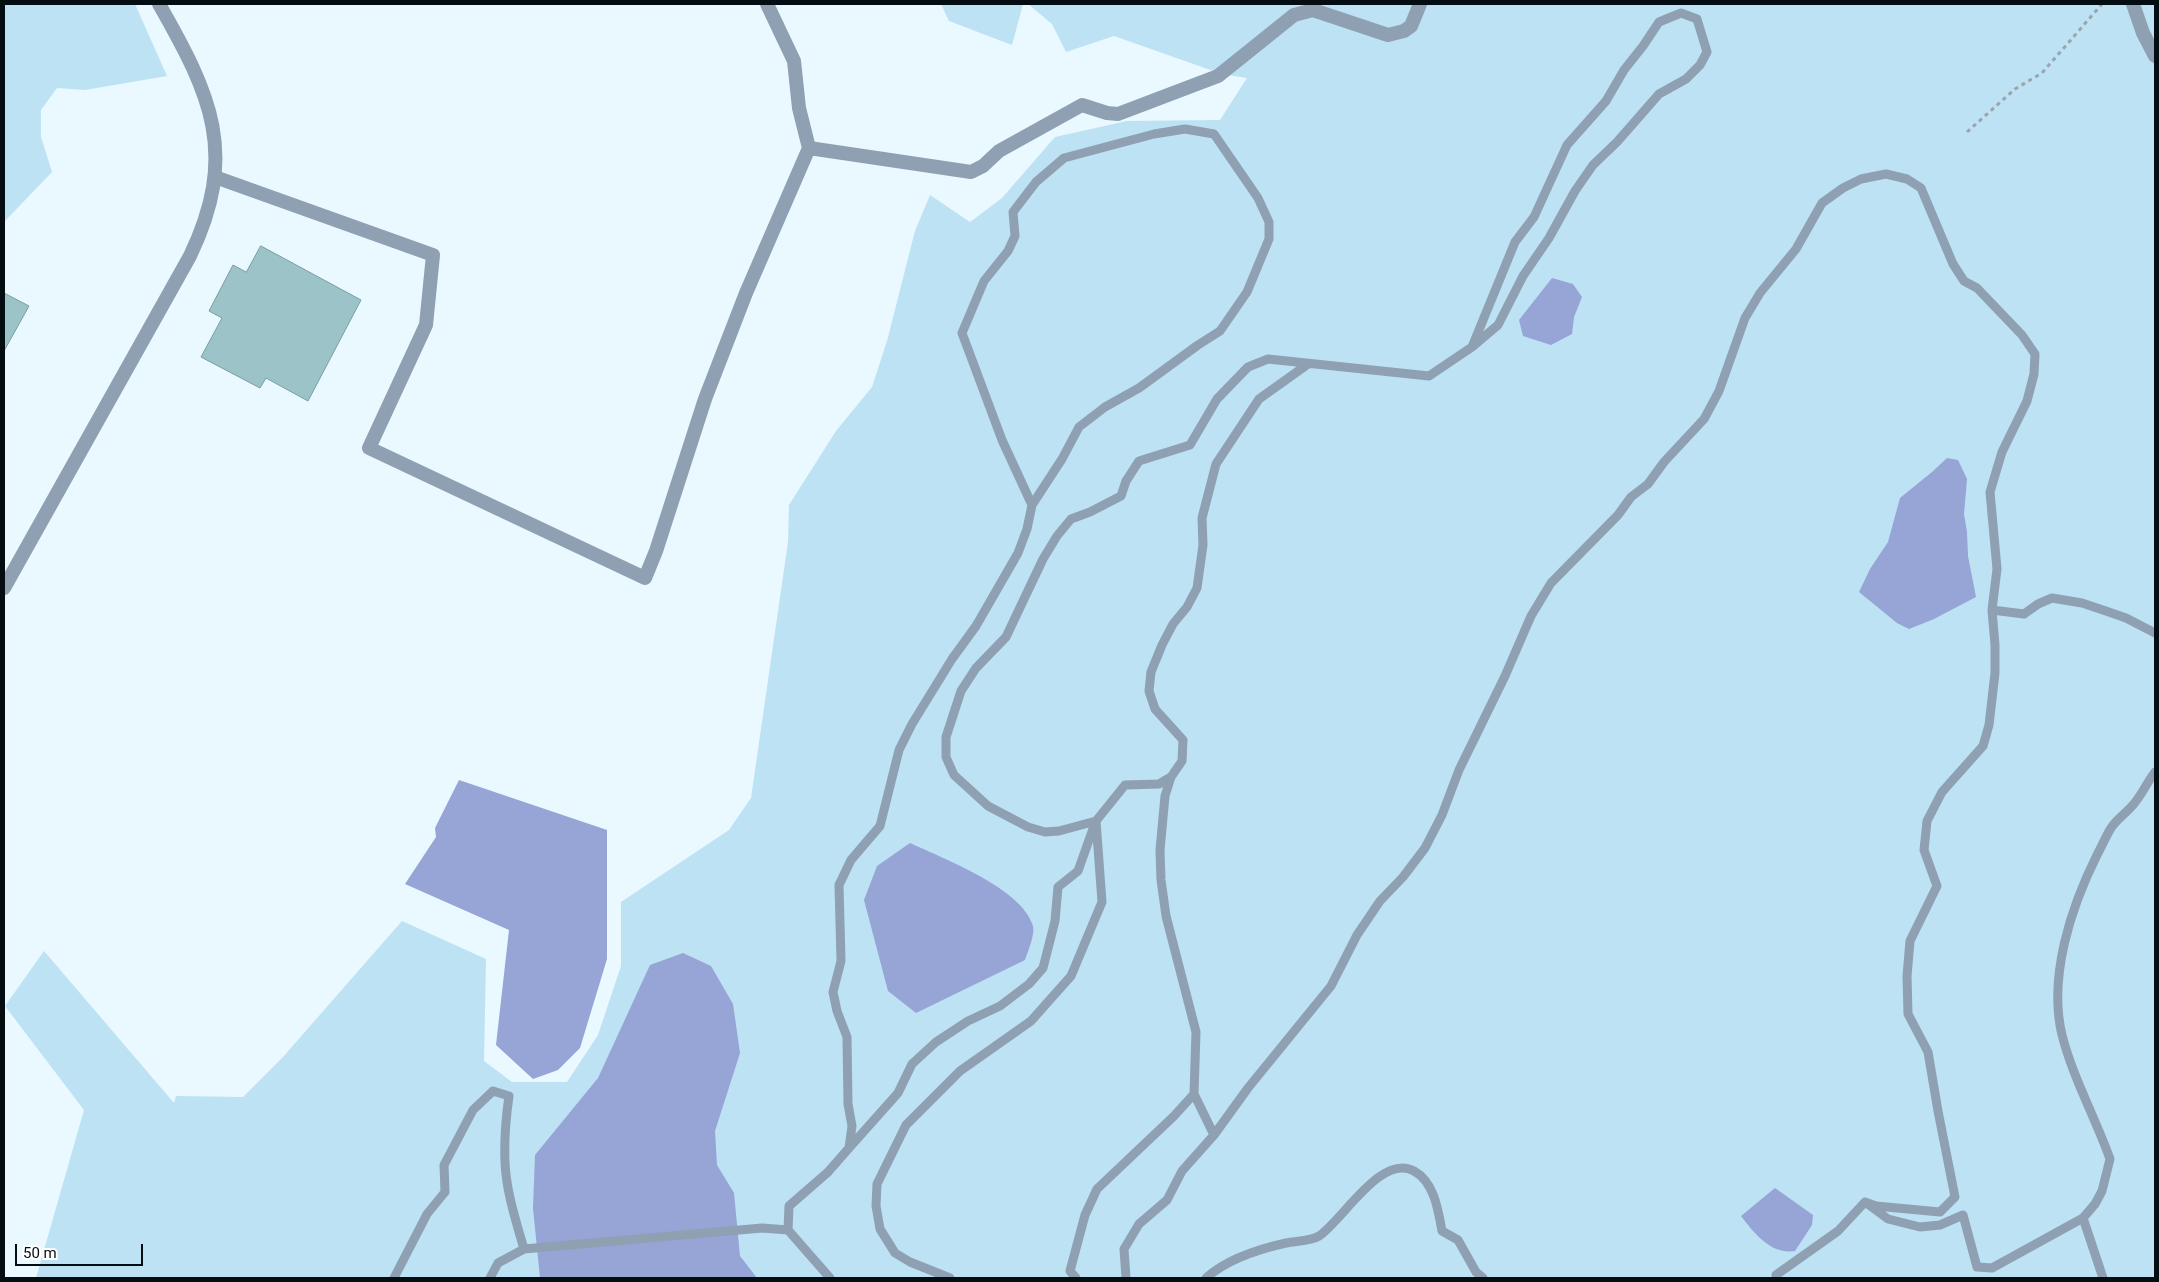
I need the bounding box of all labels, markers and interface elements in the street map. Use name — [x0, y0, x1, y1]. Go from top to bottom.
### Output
scale bar — [18, 1234, 145, 1266]
text: 50 m — [23, 1244, 57, 1262]

